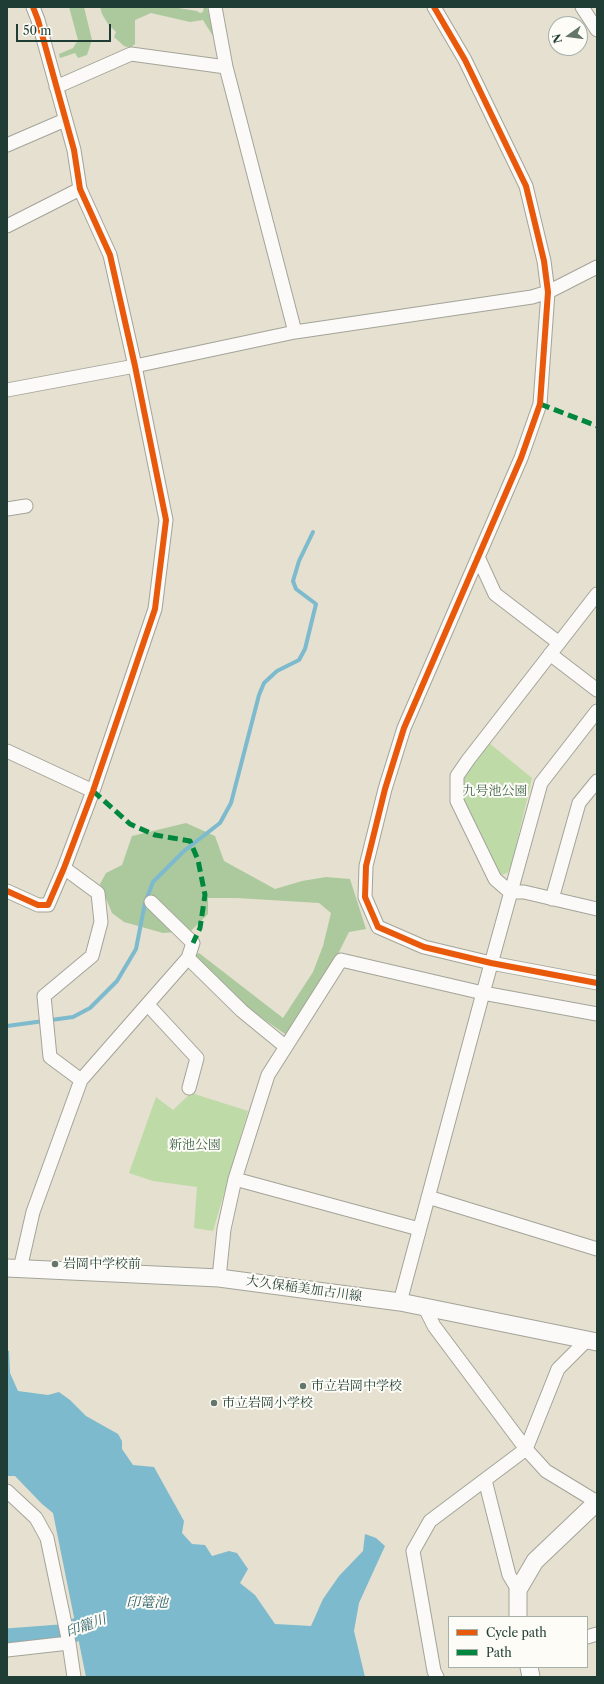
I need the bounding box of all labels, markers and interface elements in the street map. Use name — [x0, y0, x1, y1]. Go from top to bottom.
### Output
scale bar — [18, 16, 113, 42]
north arrow — [548, 16, 588, 56]
text: 50 m — [23, 23, 52, 38]
text: N — [549, 32, 565, 45]
park label: 九号池公園 — [463, 783, 527, 799]
park label: 新池公園 — [169, 1137, 221, 1153]
place label: 岩岡中学校前 — [63, 1256, 141, 1272]
marker: 岩岡中学校前 — [50, 1259, 60, 1269]
street label: 大久保稲美加古川線 — [245, 1273, 363, 1305]
place label: 市立岩岡中学校 — [311, 1378, 402, 1394]
marker: 市立岩岡中学校 — [298, 1381, 308, 1391]
place label: 市立岩岡小学校 — [222, 1395, 313, 1411]
marker: 市立岩岡小学校 — [209, 1398, 219, 1408]
water label: 印篭池 — [126, 1595, 168, 1611]
water label: 印籠川 — [63, 1611, 109, 1641]
legend — [448, 1616, 588, 1668]
text: Cycle path — [486, 1625, 547, 1640]
text: Path — [486, 1645, 512, 1660]

